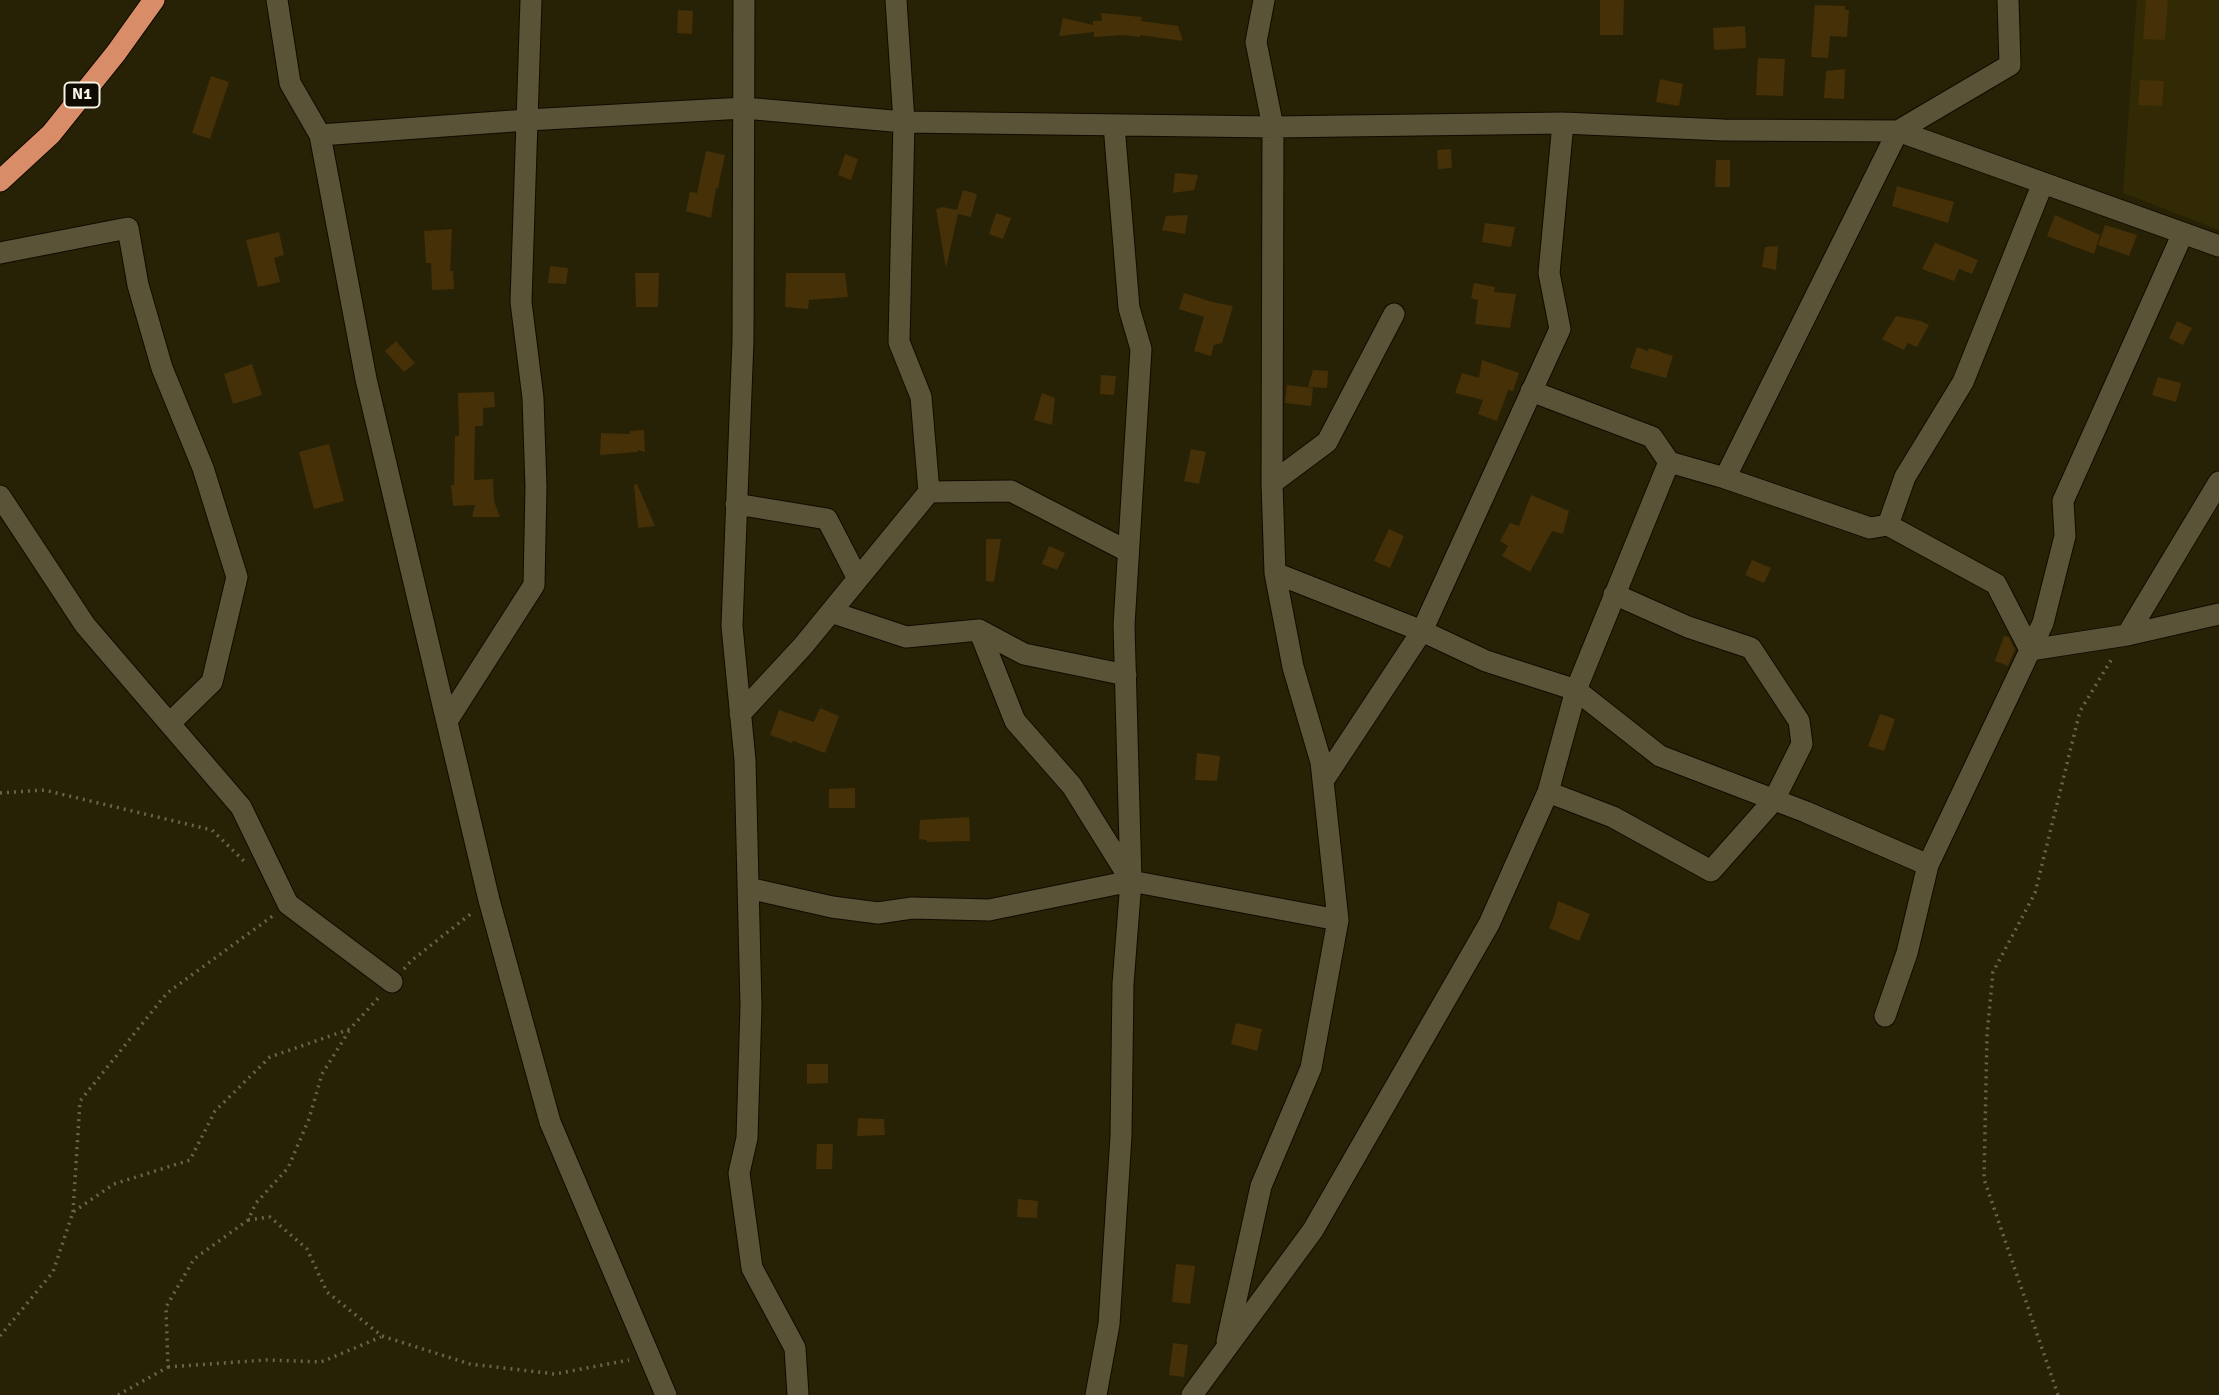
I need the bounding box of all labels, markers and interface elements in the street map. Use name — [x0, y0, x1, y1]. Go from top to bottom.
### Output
road number: N1 — [64, 82, 100, 108]

